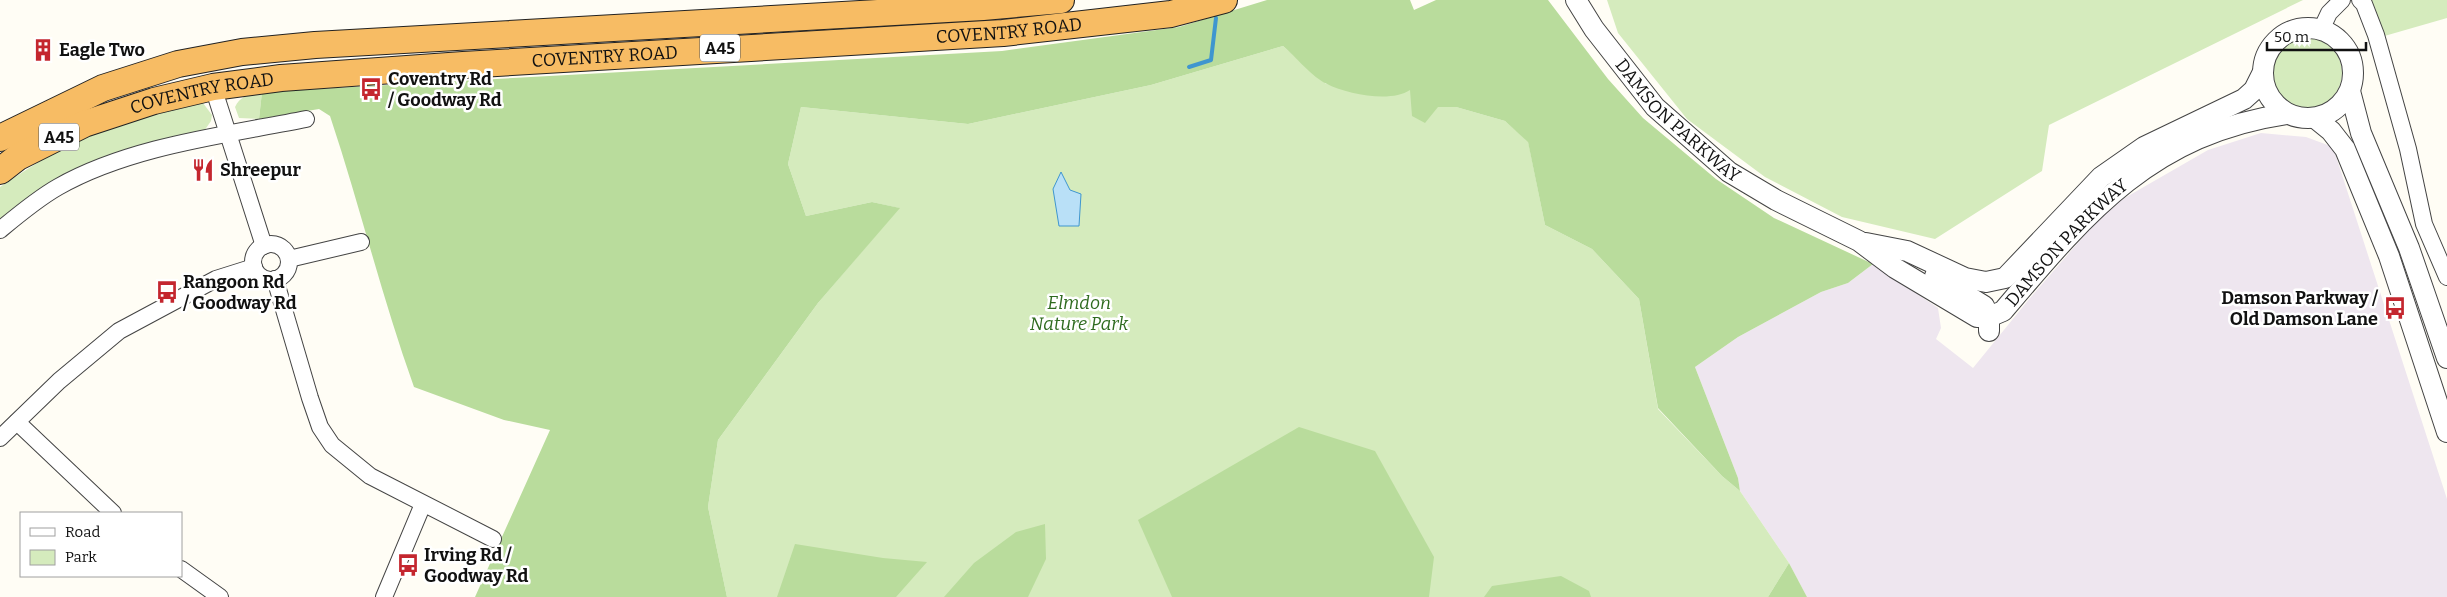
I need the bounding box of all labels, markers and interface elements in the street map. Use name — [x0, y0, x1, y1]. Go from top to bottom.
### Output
street label: COVENTRY ROAD — [935, 13, 1083, 48]
scale bar — [2267, 20, 2366, 52]
text: 50 m — [2274, 28, 2310, 46]
road number: A45 — [700, 34, 740, 62]
building icon: Eagle Two — [30, 37, 56, 63]
place label: Eagle Two — [59, 39, 145, 61]
street label: COVENTRY ROAD — [531, 41, 679, 72]
street label: DAMSON PARKWAY — [1610, 54, 1745, 188]
street label: COVENTRY ROAD — [127, 68, 275, 119]
place label: Coventry Rd / Goodway Rd — [387, 68, 502, 111]
bus stop icon: Coventry Rd / Goodway Rd — [358, 76, 384, 102]
road number: A45 — [39, 124, 79, 150]
restaurant icon: Shreepur — [190, 157, 216, 183]
place label: Shreepur — [220, 159, 301, 181]
street label: DAMSON PARKWAY — [2001, 174, 2133, 311]
place label: Rangoon Rd / Goodway Rd — [182, 271, 297, 314]
bus stop icon: Rangoon Rd / Goodway Rd — [154, 279, 180, 305]
place label: Damson Parkway / Old Damson Lane — [2221, 287, 2379, 330]
park label: Elmdon Nature Park — [1030, 292, 1128, 335]
bus stop icon: Damson Parkway / Old Damson Lane — [2382, 295, 2408, 321]
legend — [20, 512, 182, 577]
text: Road — [65, 523, 100, 541]
place label: Irving Rd / Goodway Rd — [424, 544, 528, 587]
text: Park — [65, 548, 97, 566]
bus stop icon: Irving Rd / Goodway Rd — [395, 552, 421, 578]

